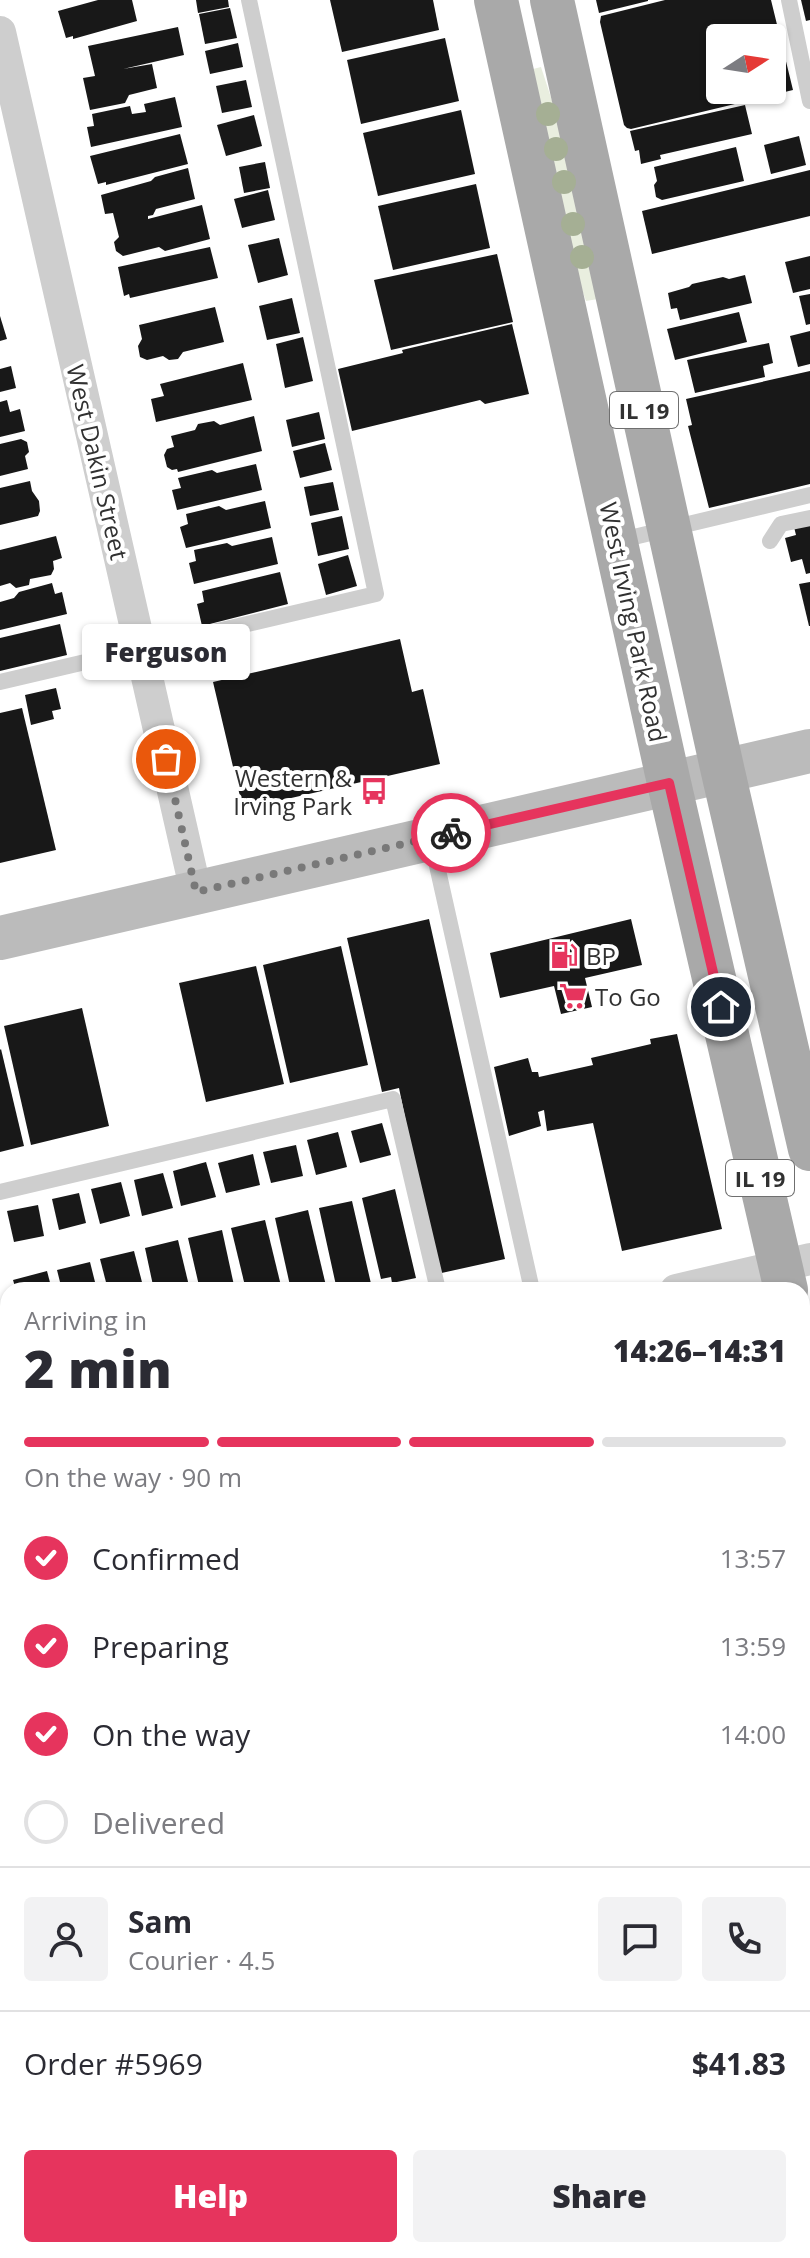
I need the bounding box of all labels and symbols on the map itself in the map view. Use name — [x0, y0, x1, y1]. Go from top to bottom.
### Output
north arrow — [706, 24, 786, 104]
street label: West Dakin Street — [60, 361, 136, 563]
road number: IL 19 — [610, 392, 678, 428]
street label: West Irving Park Road — [592, 499, 676, 745]
callout: Ferguson — [82, 623, 250, 679]
pin — [132, 725, 200, 793]
place label: Western & Irving Park — [233, 761, 353, 822]
bus stop icon: Western & Irving Park — [359, 776, 389, 806]
courier — [411, 793, 491, 873]
place label: BP — [586, 939, 616, 972]
fuel station icon: BP — [549, 940, 579, 970]
pin — [687, 973, 755, 1041]
place label: To Go — [595, 980, 661, 1013]
supermarket icon: To Go — [558, 981, 588, 1011]
road number: IL 19 — [726, 1160, 794, 1196]

